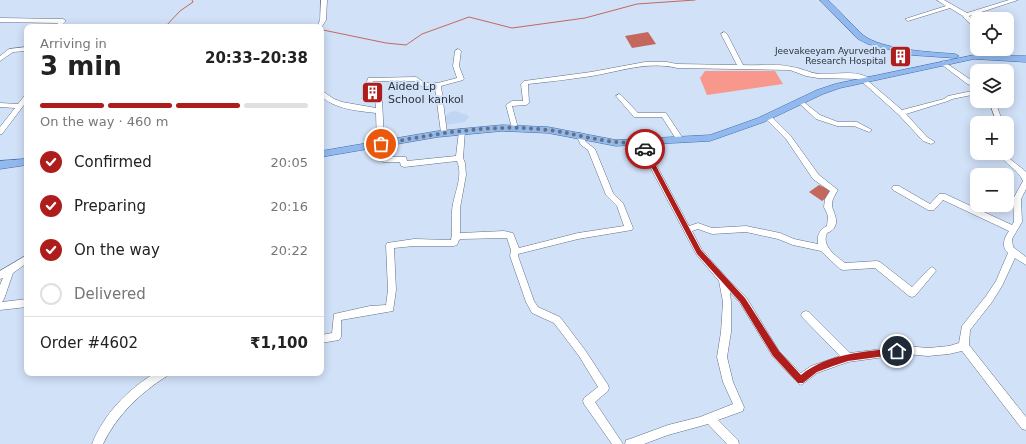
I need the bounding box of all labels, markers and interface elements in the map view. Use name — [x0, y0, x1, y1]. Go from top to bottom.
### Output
map controls — [970, 12, 1014, 212]
button: locate — [970, 12, 1014, 56]
text: Arriving in — [40, 36, 107, 51]
building icon: Jeevakeeyam Ayurvedha Research Hospital — [888, 43, 914, 69]
place label: Jeevakeeyam Ayurvedha Research Hospital — [774, 46, 886, 66]
text: 20:33–20:38 — [205, 49, 308, 67]
text: 3 min — [40, 51, 122, 81]
button: layers — [970, 64, 1014, 108]
building icon: Aided Lp School kankol — [359, 79, 385, 105]
place label: Aided Lp School kankol — [388, 80, 464, 106]
text: On the way · 460 m — [40, 114, 168, 129]
button: + — [970, 116, 1014, 160]
pin — [364, 127, 398, 161]
courier — [625, 129, 665, 169]
icon: bag — [370, 133, 392, 155]
icon: car — [634, 138, 656, 160]
icon: check — [40, 151, 62, 173]
text: Confirmed — [74, 153, 152, 171]
text: 20:05 — [271, 155, 308, 170]
button: − — [970, 168, 1014, 212]
icon: check — [40, 195, 62, 217]
text: Preparing — [74, 197, 146, 215]
text: 20:16 — [271, 199, 308, 214]
icon: check — [40, 239, 62, 261]
text: On the way — [74, 241, 160, 259]
text: 20:22 — [271, 243, 308, 258]
text: Delivered — [74, 285, 146, 303]
text: Order #4602 — [40, 334, 138, 352]
text: ₹1,100 — [250, 334, 308, 352]
pin — [880, 334, 914, 368]
icon: home — [886, 340, 908, 362]

